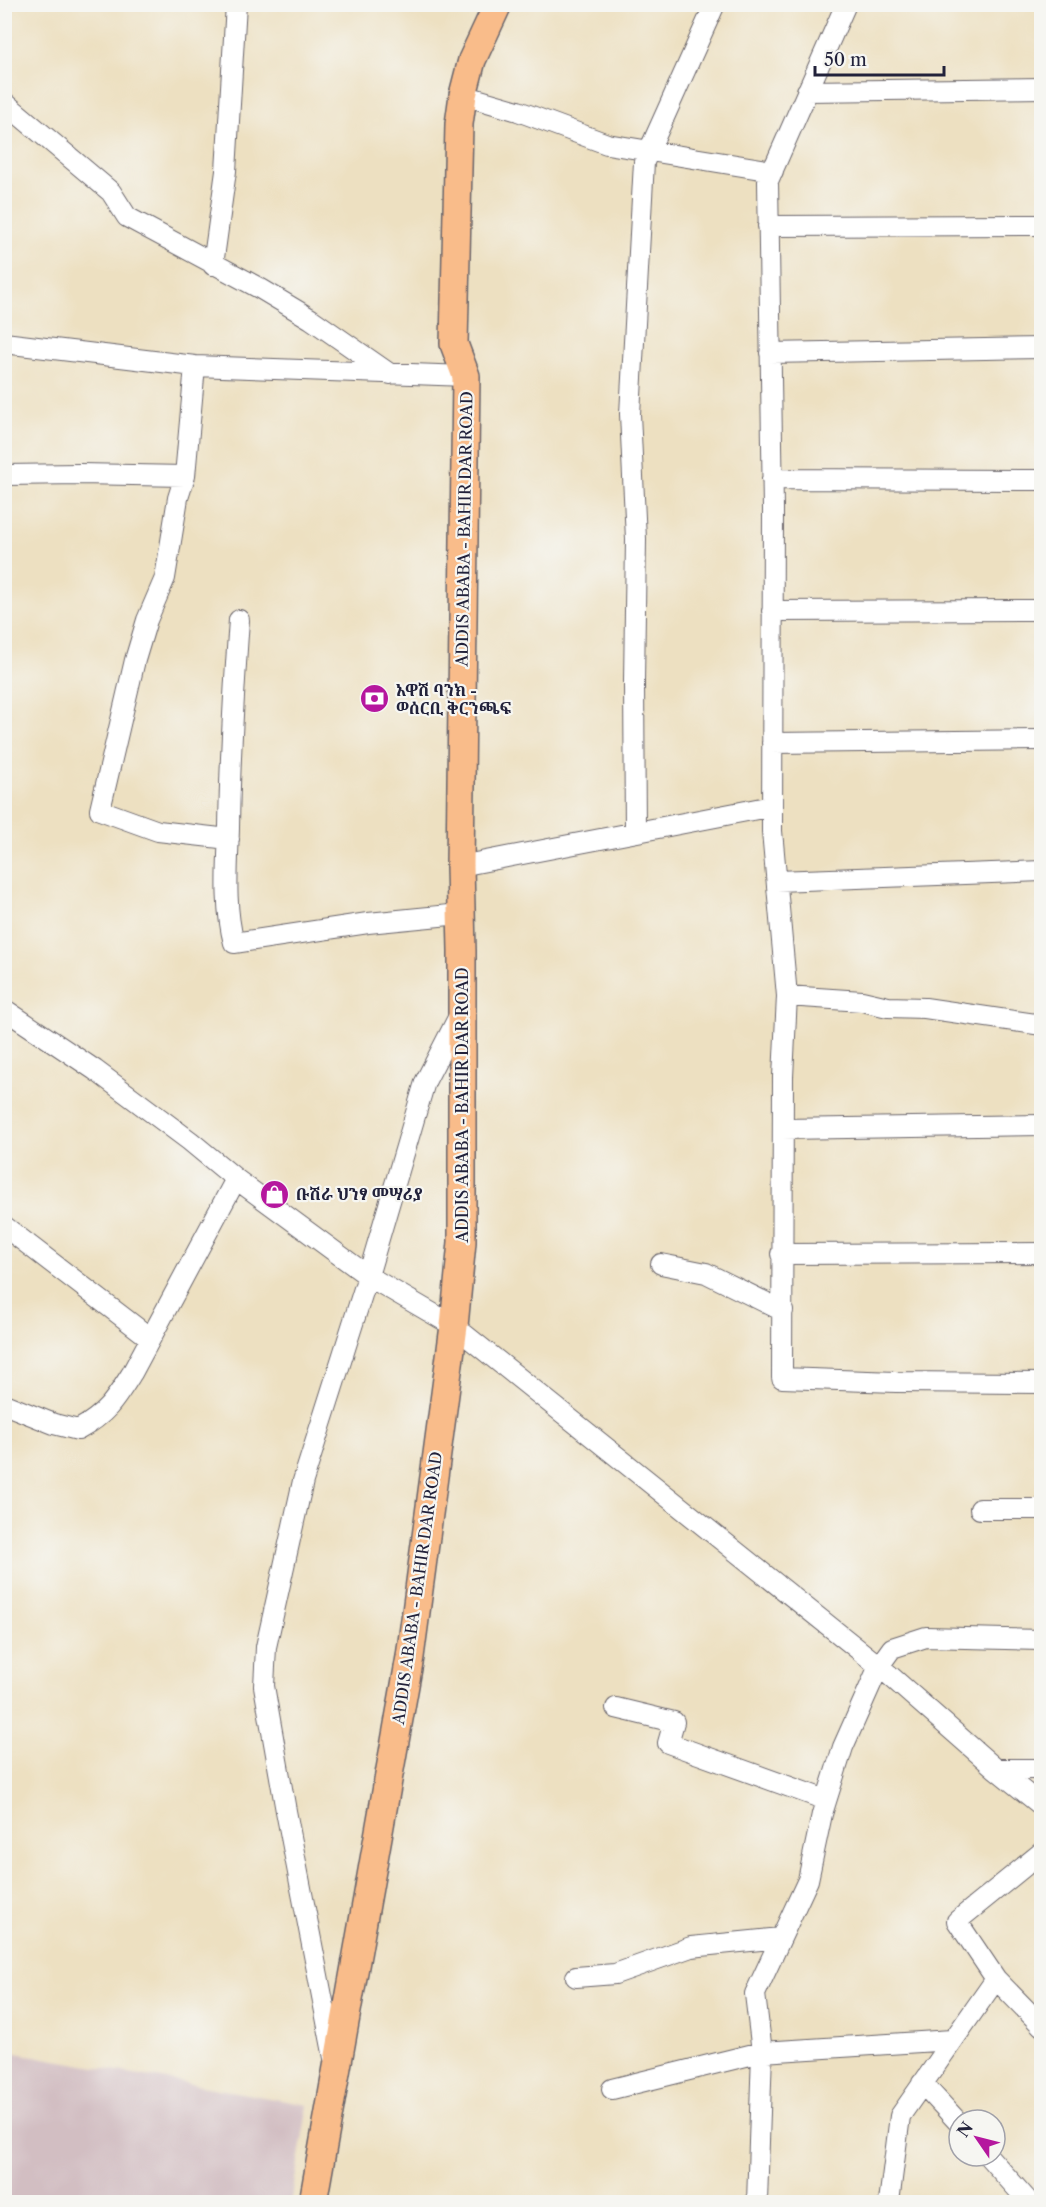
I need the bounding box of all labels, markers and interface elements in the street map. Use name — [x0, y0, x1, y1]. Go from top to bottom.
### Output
scale bar — [815, 39, 944, 77]
text: 50 m — [824, 49, 867, 71]
street label: ADDIS ABABA - BAHIR DAR ROAD — [452, 391, 476, 668]
place label: አዋሽ ባንክ - ወሰርቢ ቅርንጫፍ — [396, 680, 512, 718]
bank icon: አዋሽ ባንክ - ወሰርቢ ቅርንጫፍ — [359, 683, 391, 715]
street label: ADDIS ABABA - BAHIR DAR ROAD — [452, 967, 472, 1244]
shop icon: ቡሽራ ህንፃ መሣሪያ — [259, 1178, 291, 1210]
place label: ቡሽራ ህንፃ መሣሪያ — [296, 1184, 423, 1204]
street label: ADDIS ABABA - BAHIR DAR ROAD — [388, 1450, 446, 1727]
north arrow — [947, 2108, 1007, 2168]
text: N — [953, 2118, 977, 2141]

